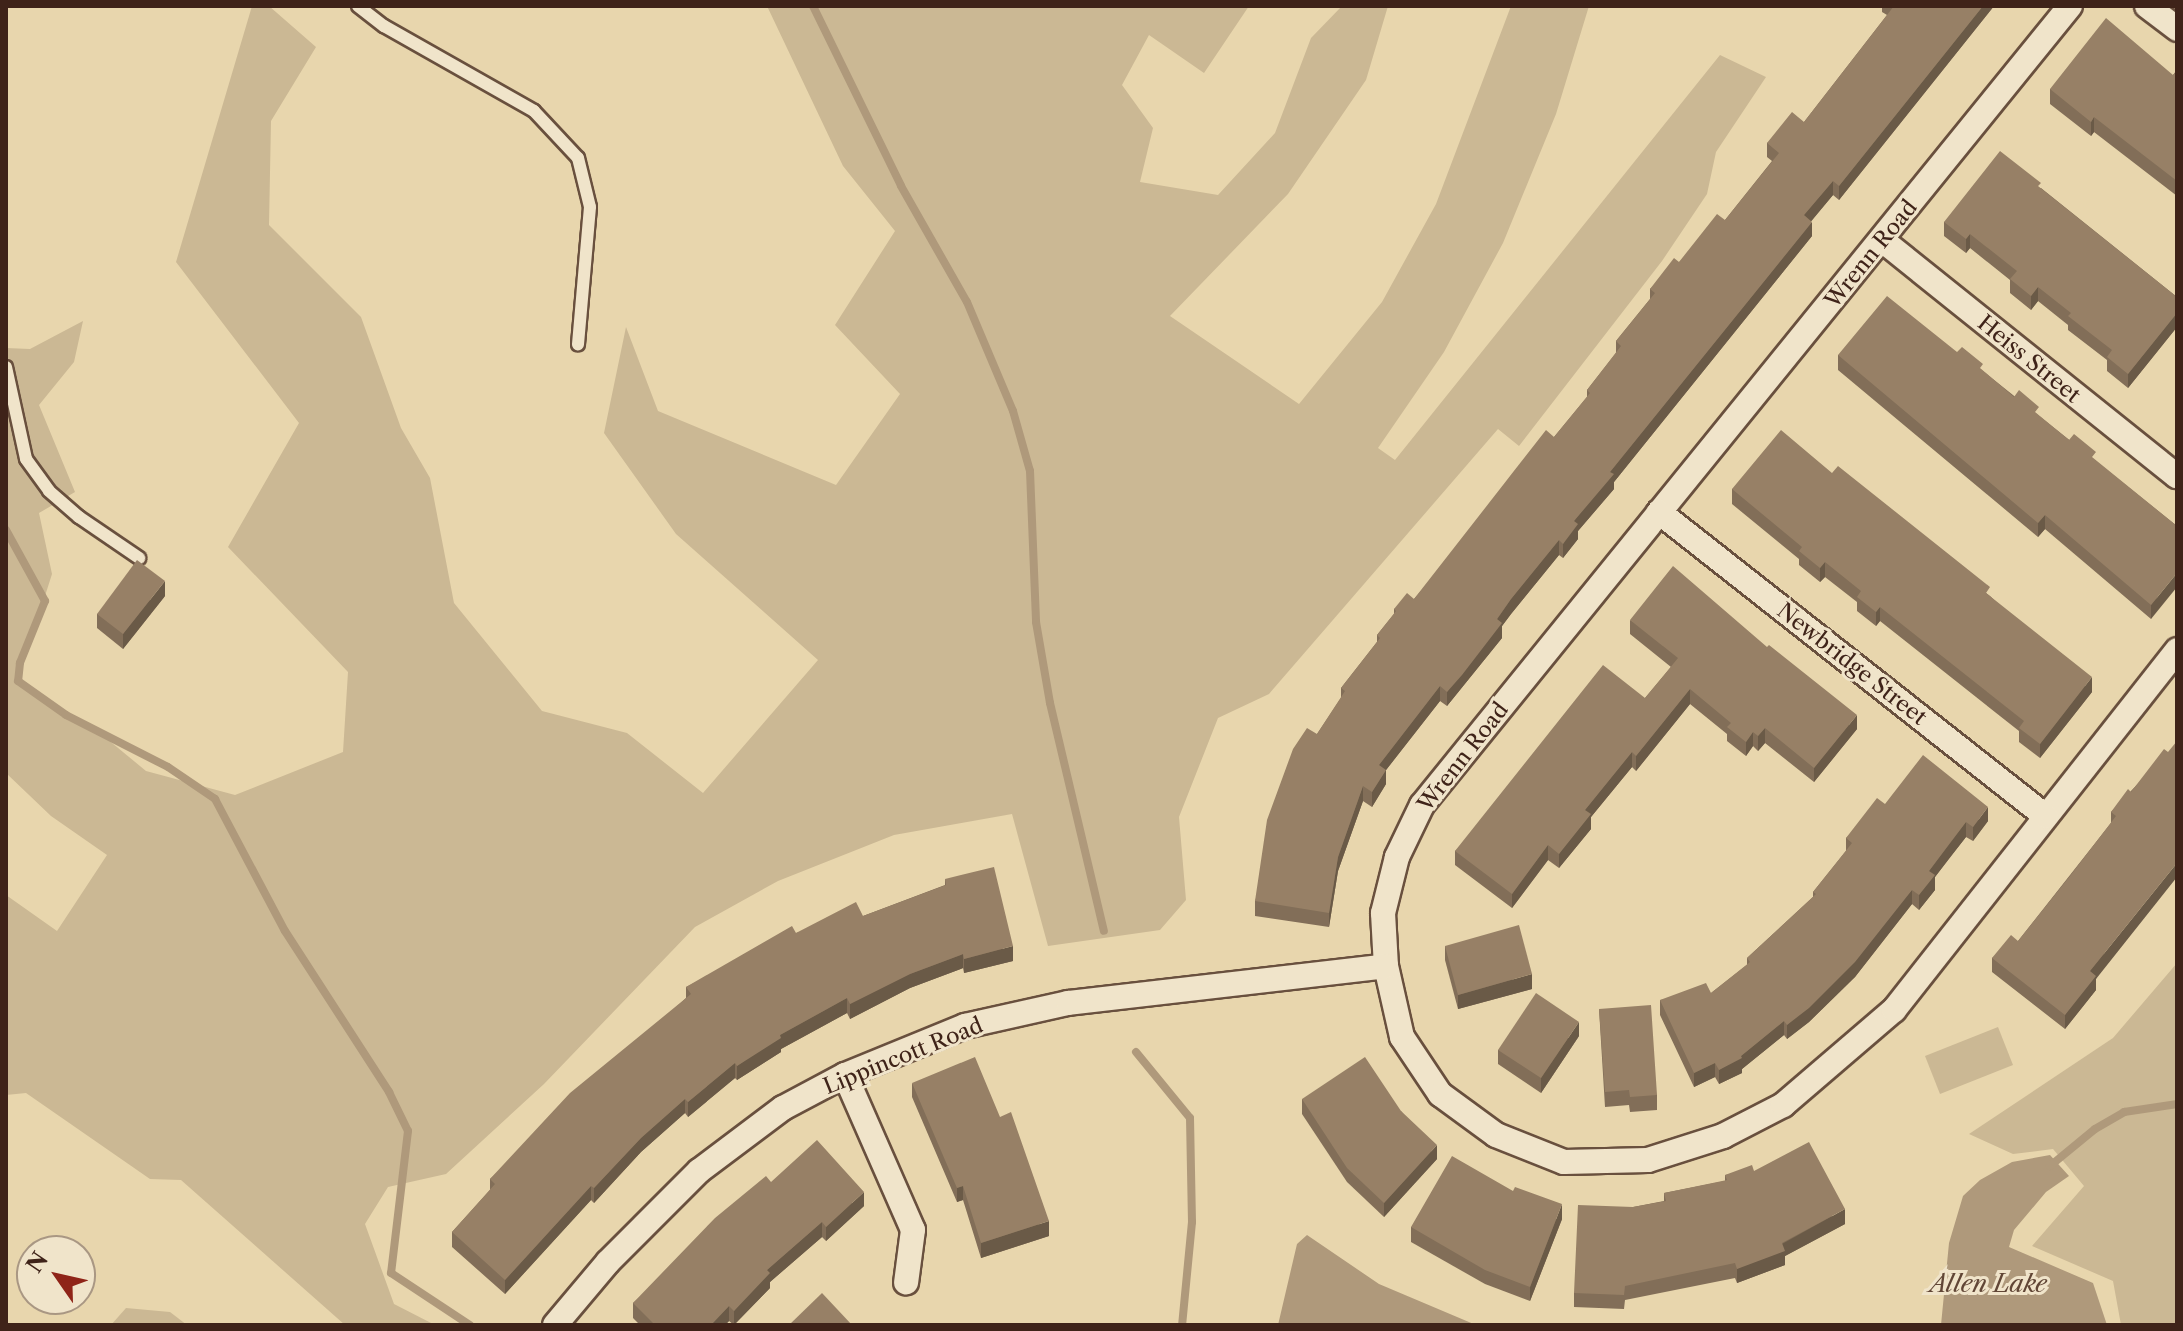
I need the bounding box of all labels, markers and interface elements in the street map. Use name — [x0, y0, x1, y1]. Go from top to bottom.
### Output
street label: Wrenn Road — [1819, 195, 1923, 313]
street label: Heiss Street — [1972, 309, 2086, 409]
street label: Newbridge Street — [1772, 597, 1932, 731]
street label: Wrenn Road — [1412, 697, 1514, 817]
street label: Lippincott Road — [819, 1012, 987, 1100]
north arrow — [16, 1235, 96, 1315]
text: N — [21, 1247, 54, 1278]
water label: Allen Lake — [1929, 1270, 2047, 1298]

